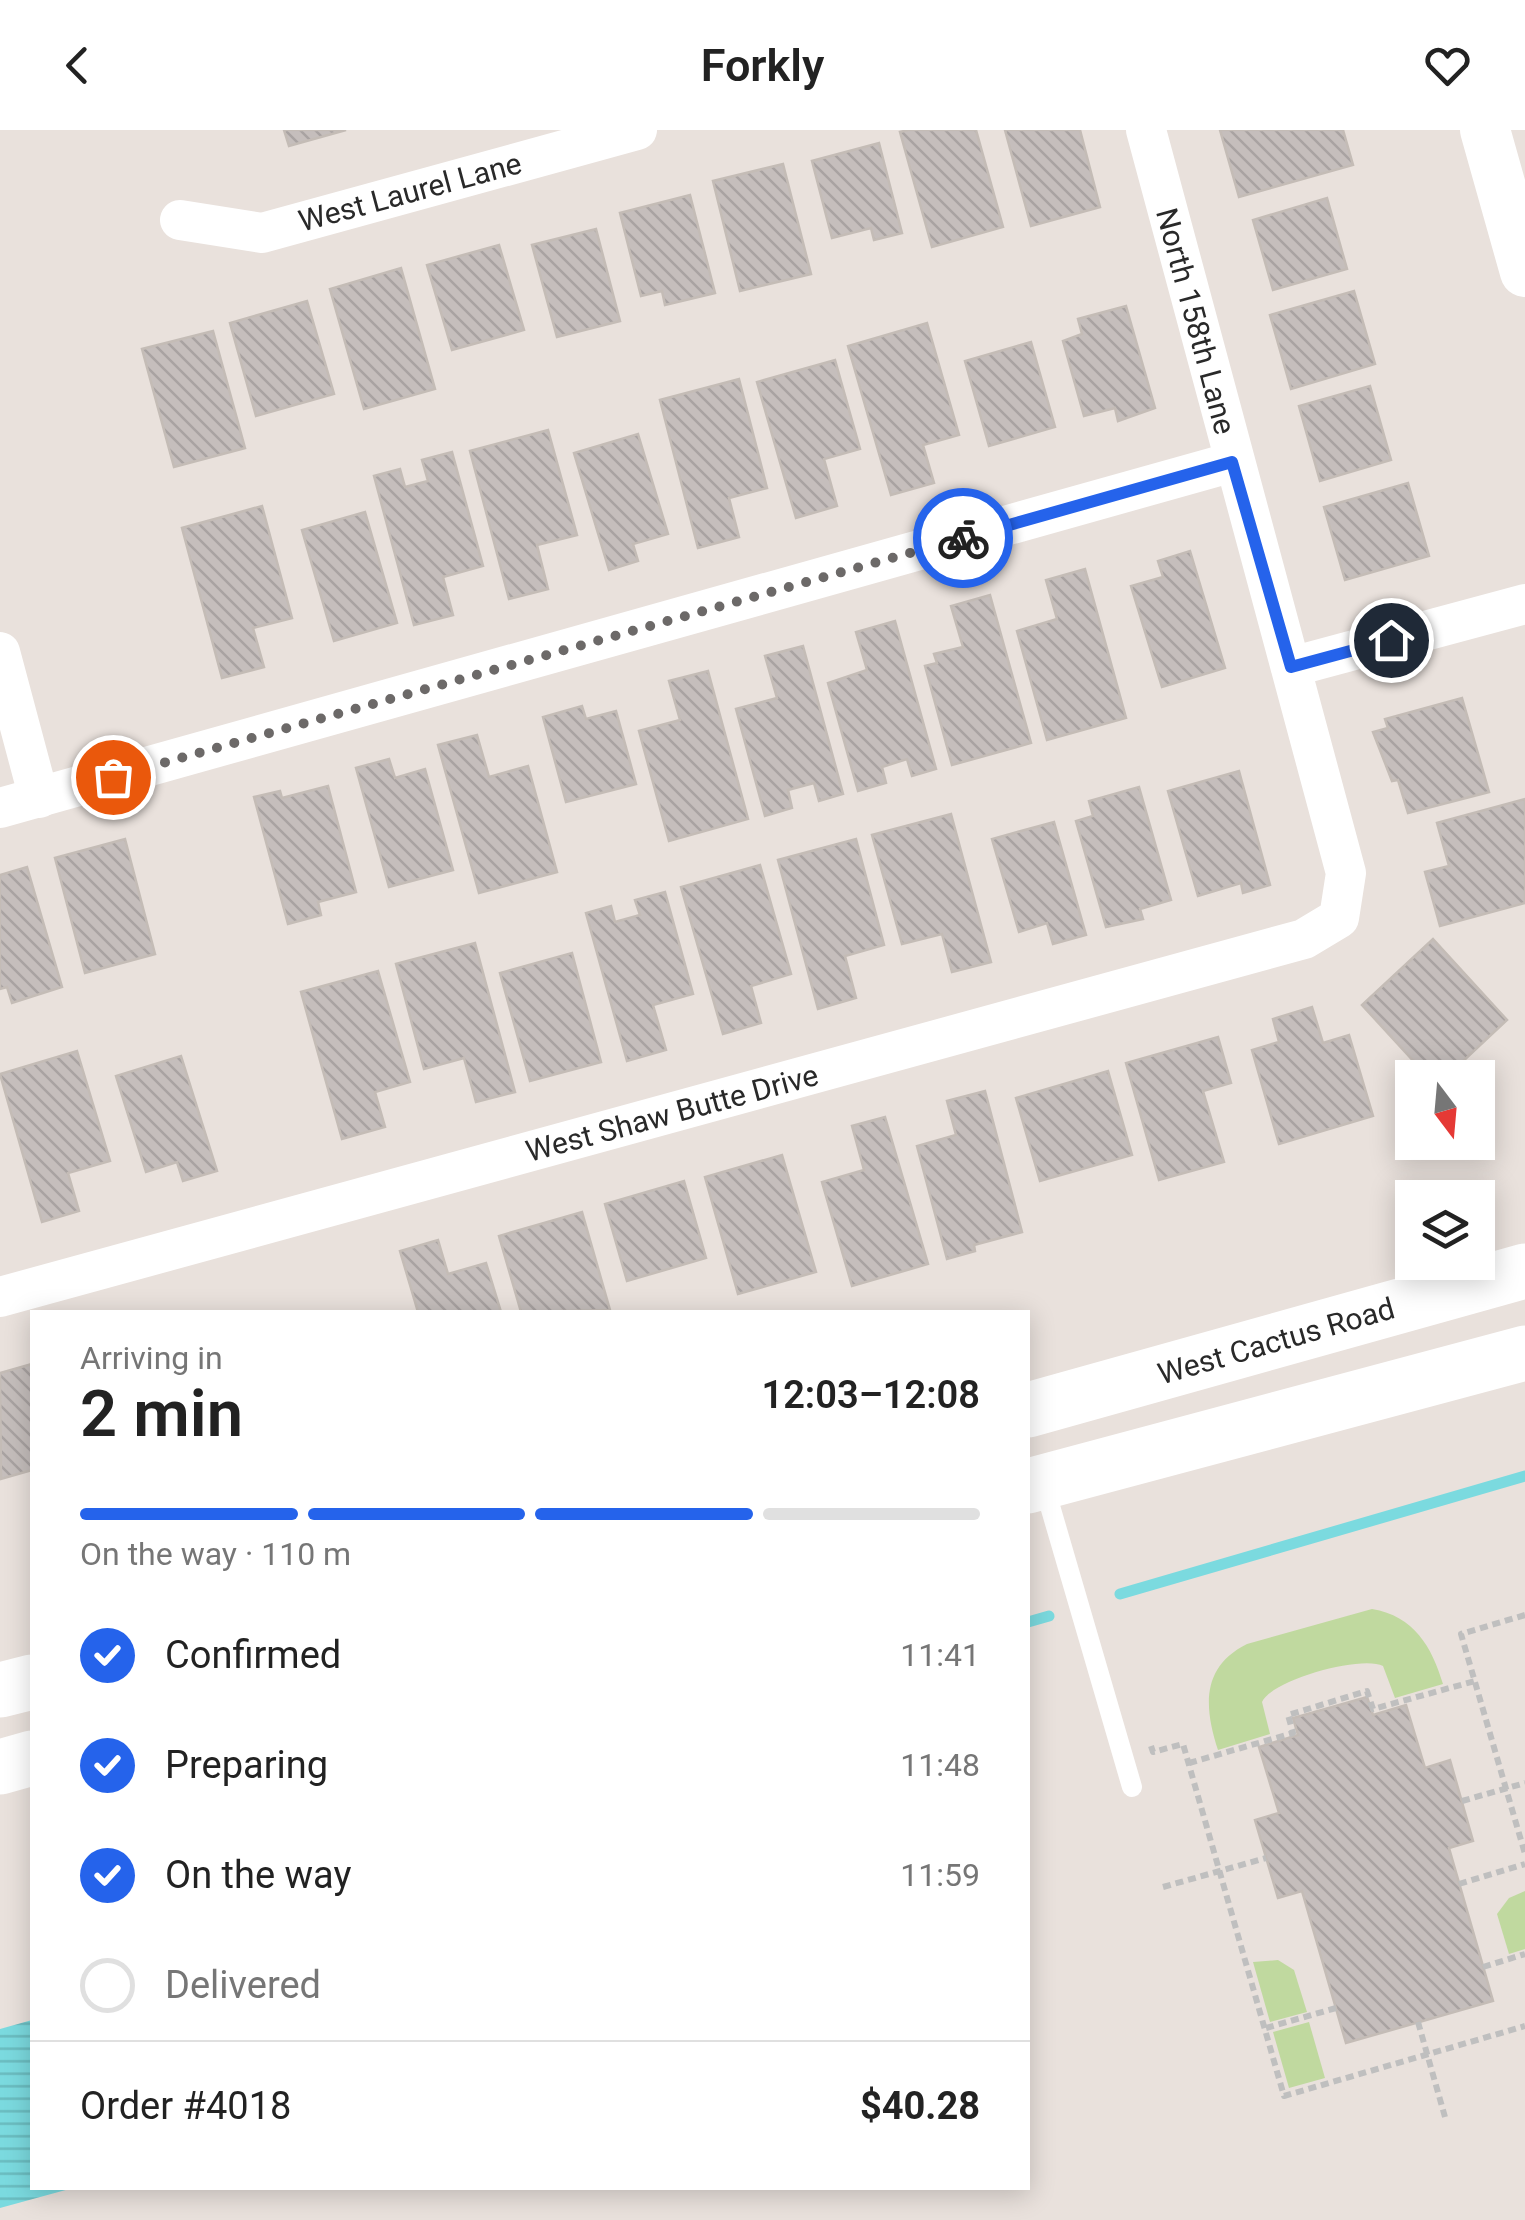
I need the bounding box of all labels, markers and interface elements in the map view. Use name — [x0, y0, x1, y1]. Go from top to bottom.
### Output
icon: back — [50, 38, 105, 93]
icon: heart — [1420, 38, 1475, 93]
text: Forkly — [701, 39, 824, 92]
street label: West Laurel Lane — [295, 145, 525, 239]
street label: North 158th Lane — [1149, 204, 1243, 438]
courier — [913, 488, 1013, 588]
icon: bike — [936, 511, 991, 566]
pin — [1349, 598, 1434, 683]
icon: home — [1364, 613, 1419, 668]
pin — [71, 735, 156, 820]
icon: bag — [86, 750, 141, 805]
street label: West Shaw Butte Drive — [522, 1057, 822, 1169]
north arrow — [1395, 1060, 1495, 1160]
map controls — [1395, 1060, 1495, 1280]
button: layers — [1395, 1180, 1495, 1280]
street label: West Cactus Road — [1154, 1290, 1398, 1392]
text: Arriving in — [80, 1339, 223, 1377]
text: 12:03–12:08 — [761, 1373, 980, 1417]
text: 2 min — [80, 1376, 243, 1452]
text: On the way · 110 m — [80, 1535, 351, 1573]
icon: check — [80, 1628, 135, 1683]
text: Confirmed — [165, 1633, 341, 1677]
text: 11:41 — [900, 1636, 980, 1674]
icon: check — [80, 1738, 135, 1793]
text: Preparing — [165, 1743, 328, 1787]
text: 11:48 — [900, 1746, 980, 1784]
icon: check — [80, 1848, 135, 1903]
text: On the way — [165, 1853, 351, 1897]
text: 11:59 — [900, 1856, 980, 1894]
text: Delivered — [165, 1963, 321, 2007]
text: Order #4018 — [80, 2084, 291, 2128]
text: $40.28 — [860, 2084, 980, 2128]

